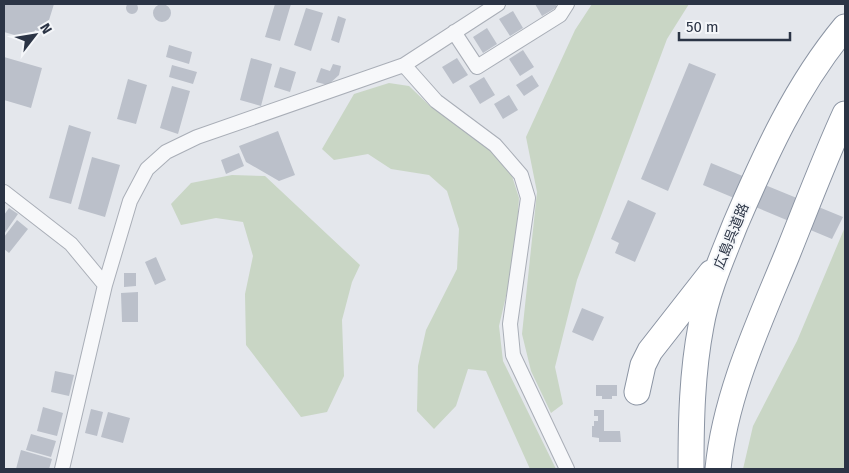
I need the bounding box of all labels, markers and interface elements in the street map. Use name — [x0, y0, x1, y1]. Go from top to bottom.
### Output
north arrow — [10, 10, 60, 60]
scale bar — [679, 10, 790, 42]
text: 50 m — [686, 18, 719, 36]
text: N — [36, 20, 55, 37]
street label: 広島呉道路 — [710, 201, 752, 272]

